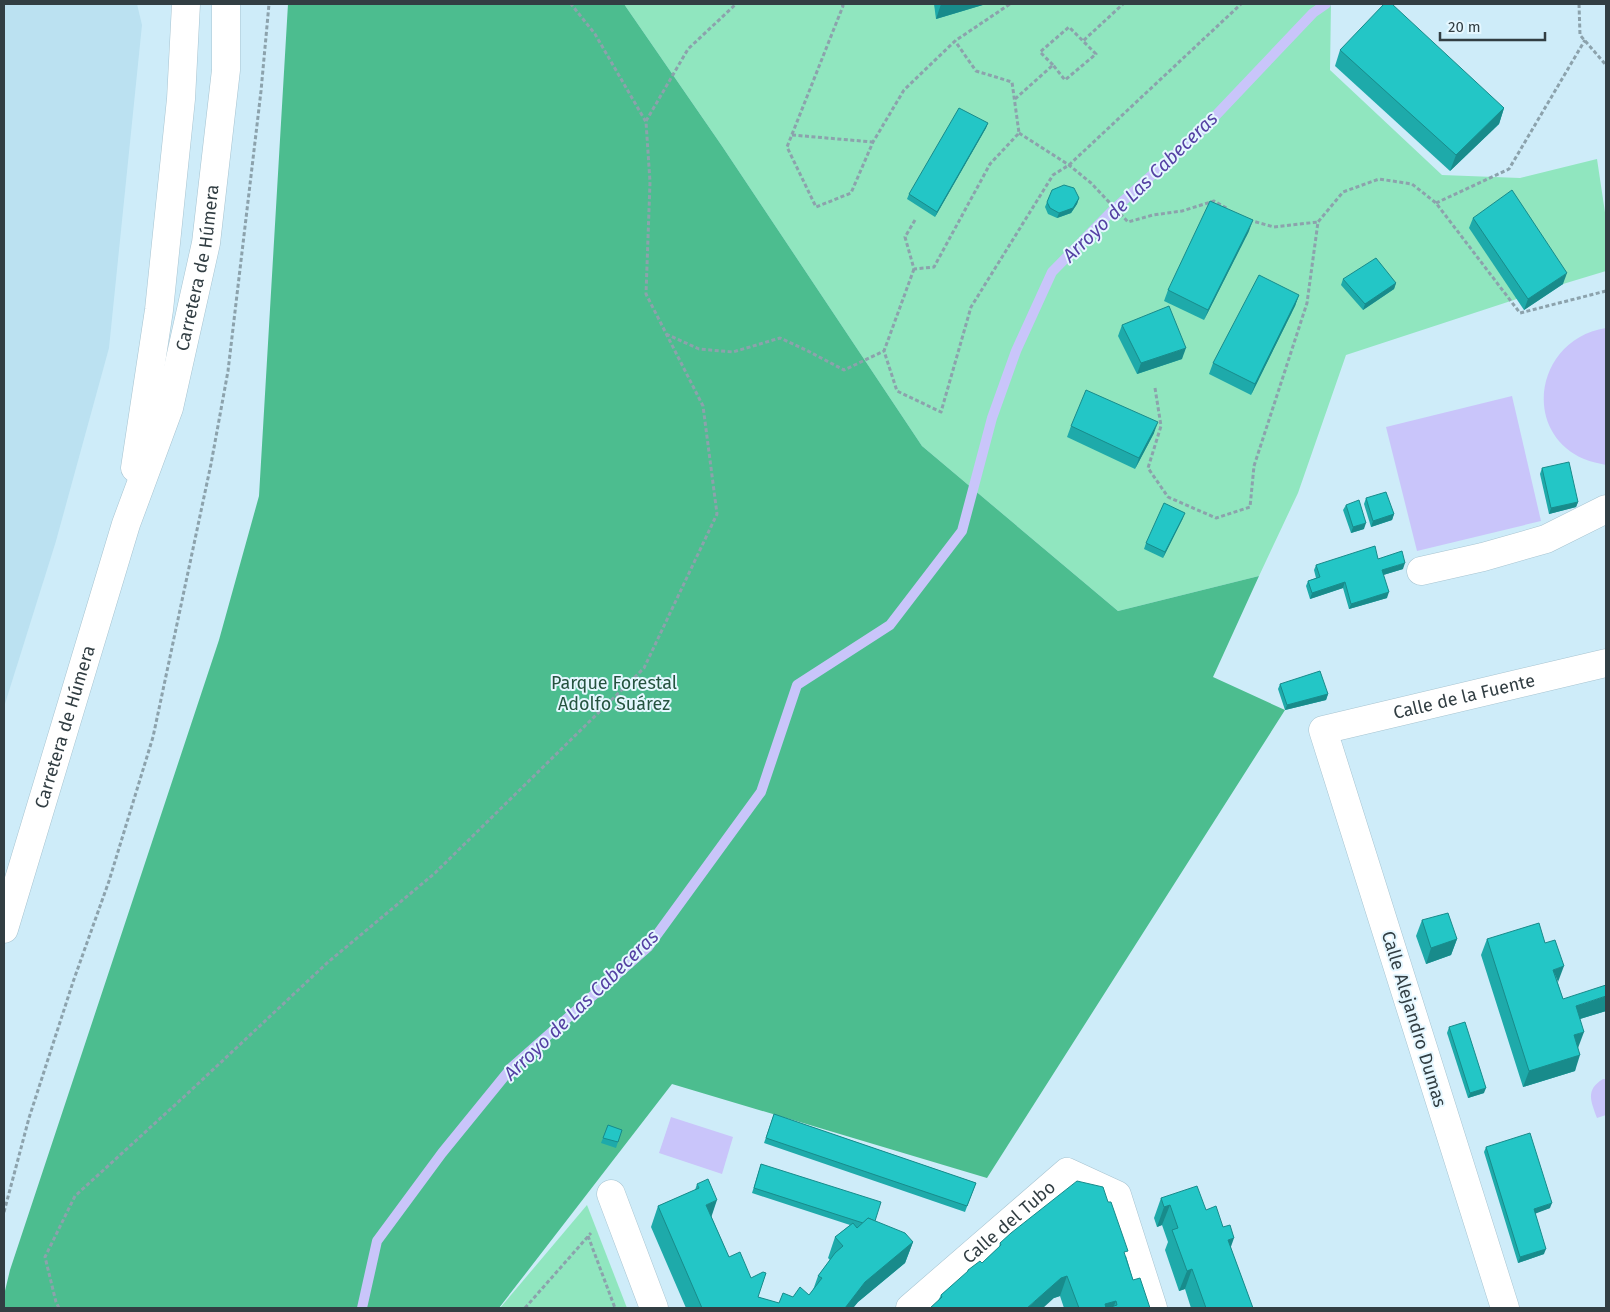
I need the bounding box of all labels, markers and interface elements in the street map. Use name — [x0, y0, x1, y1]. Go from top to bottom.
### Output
scale bar — [1440, 10, 1545, 42]
text: 20 m — [1448, 18, 1481, 36]
water label: Arroyo de Las Cabeceras — [1057, 107, 1222, 268]
street label: Carretera de Húmera — [171, 183, 224, 353]
street label: Carretera de Húmera — [30, 643, 100, 811]
street label: Calle de la Fuente — [1391, 669, 1537, 724]
park label: Parque Forestal Adolfo Suárez — [551, 672, 677, 715]
water label: Arroyo de Las Cabeceras — [498, 925, 663, 1086]
street label: Calle Alejandro Dumas — [1377, 928, 1451, 1110]
street label: Calle del Tubo — [958, 1176, 1060, 1268]

